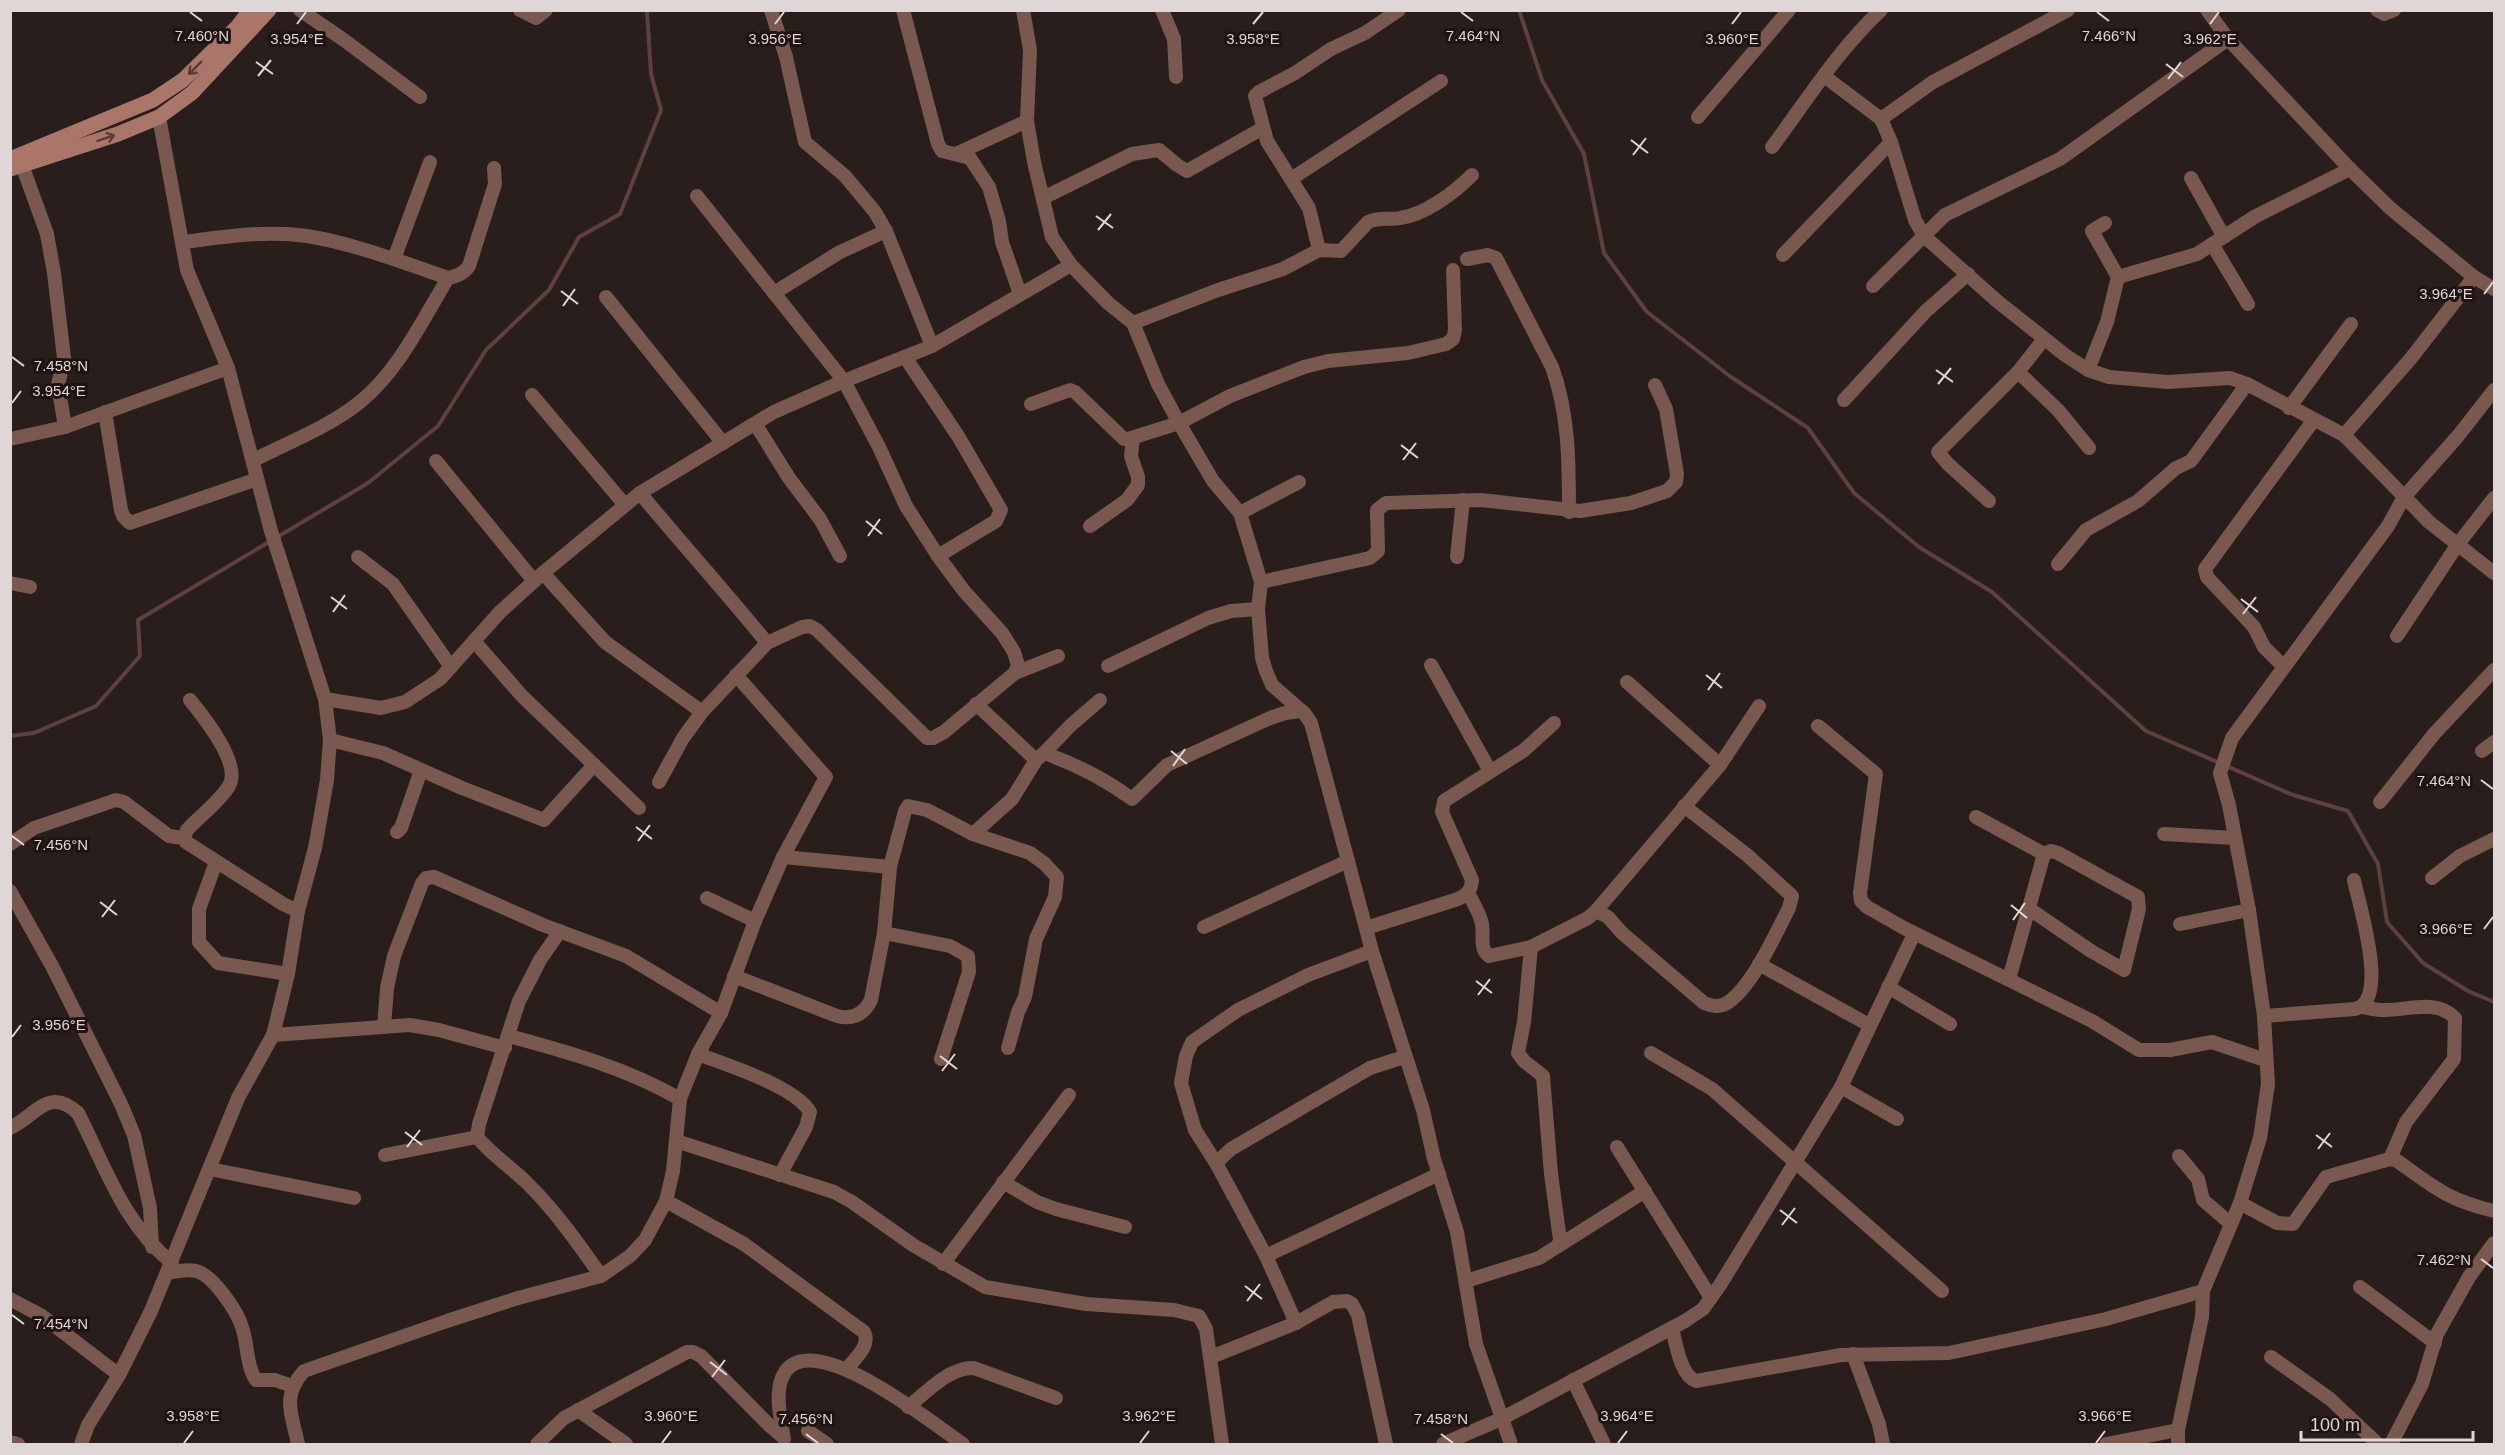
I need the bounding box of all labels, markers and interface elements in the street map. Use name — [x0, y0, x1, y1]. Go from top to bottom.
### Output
text: 7.460°N — [175, 27, 229, 44]
text: 7.464°N — [1446, 27, 1500, 44]
text: 7.466°N — [2082, 27, 2136, 44]
text: 3.954°E — [270, 30, 324, 47]
text: 3.956°E — [748, 30, 802, 47]
text: 3.958°E — [1226, 30, 1280, 47]
text: 3.960°E — [1705, 30, 1759, 47]
text: 3.962°E — [2183, 30, 2237, 47]
one-way arrow — [188, 60, 203, 75]
one-way arrow — [96, 132, 115, 143]
text: 3.964°E — [2419, 285, 2473, 302]
text: 7.458°N — [34, 357, 88, 374]
text: 3.954°E — [32, 382, 86, 399]
text: 7.464°N — [2417, 772, 2471, 789]
text: 7.456°N — [34, 836, 88, 853]
text: 3.966°E — [2419, 920, 2473, 937]
text: 3.956°E — [32, 1016, 86, 1033]
text: 7.462°N — [2417, 1251, 2471, 1268]
text: 7.454°N — [34, 1315, 88, 1332]
scale bar — [2301, 1404, 2474, 1442]
text: 3.958°E — [166, 1407, 220, 1424]
text: 3.960°E — [644, 1407, 698, 1424]
text: 3.962°E — [1122, 1407, 1176, 1424]
text: 3.964°E — [1600, 1407, 1654, 1424]
text: 3.966°E — [2078, 1407, 2132, 1424]
text: 7.456°N — [779, 1410, 833, 1427]
text: 7.458°N — [1414, 1410, 1468, 1427]
text: 100 m — [2310, 1415, 2360, 1435]

